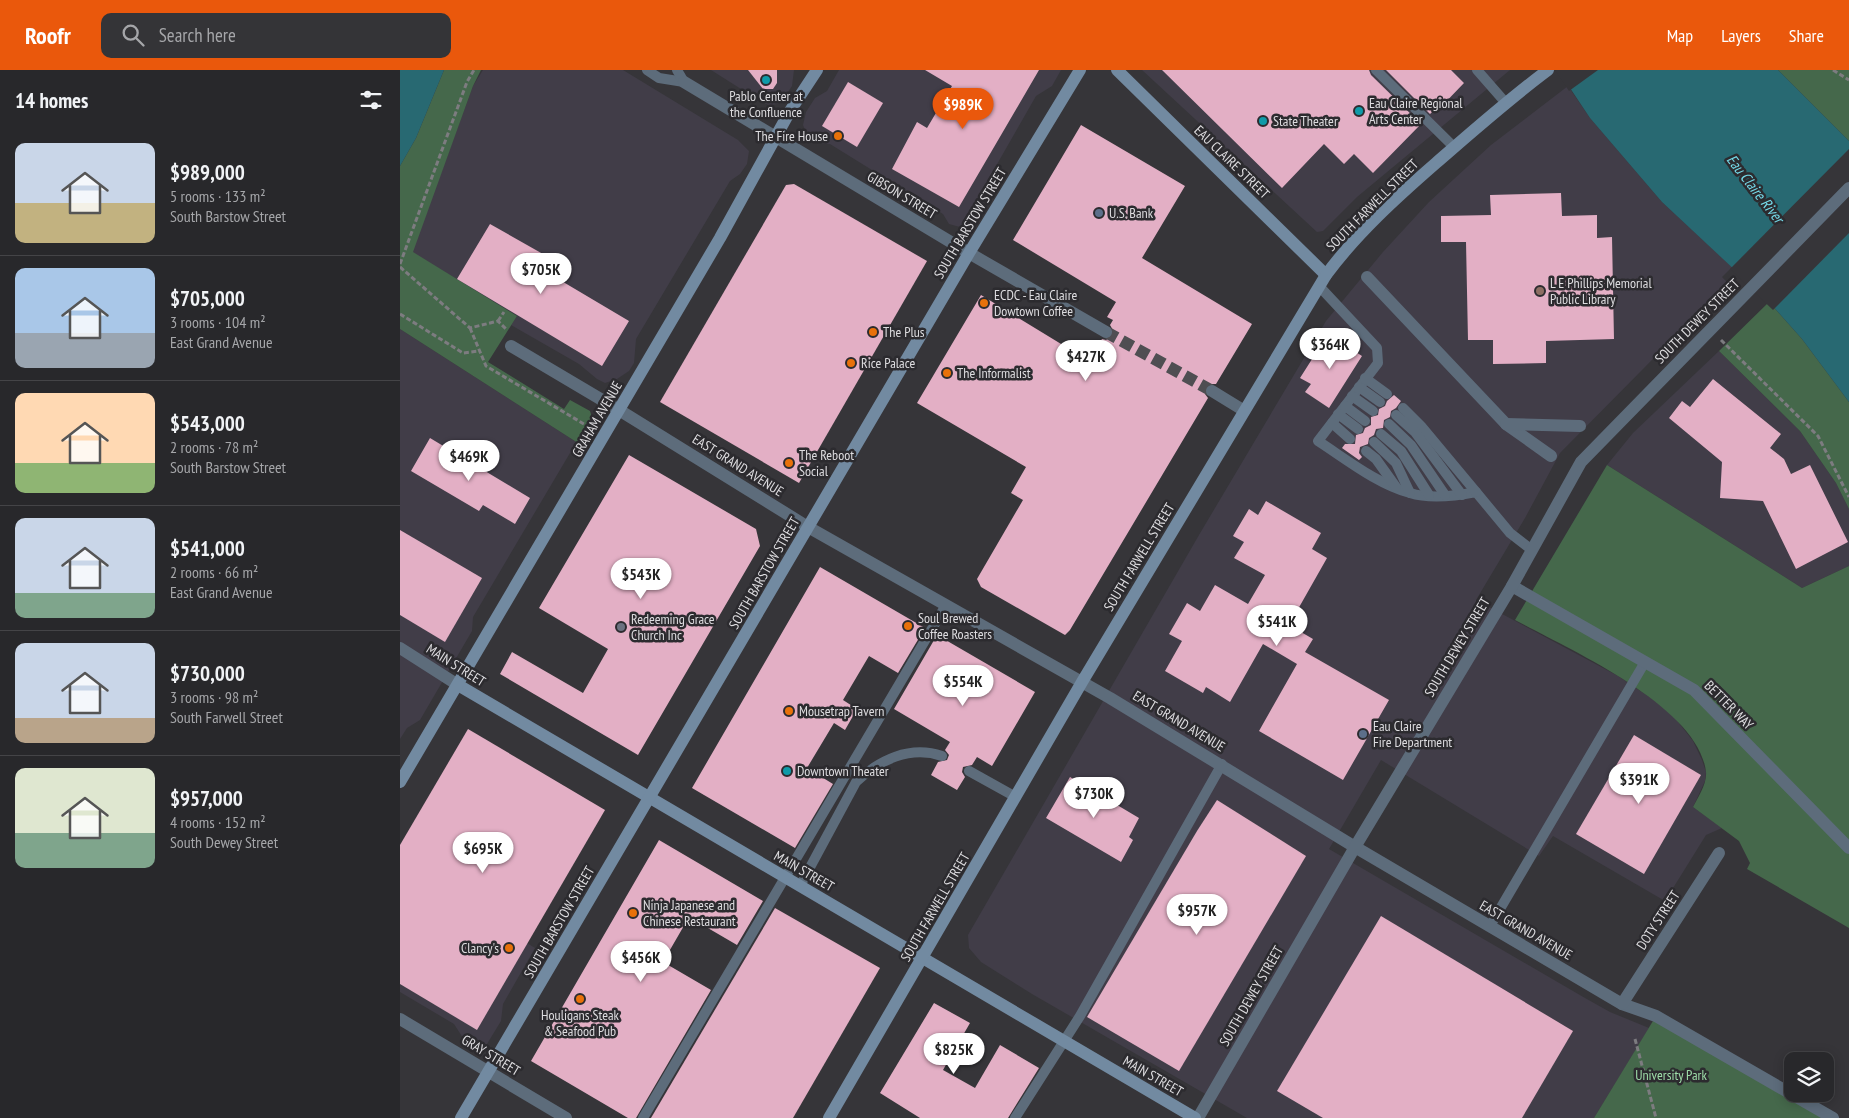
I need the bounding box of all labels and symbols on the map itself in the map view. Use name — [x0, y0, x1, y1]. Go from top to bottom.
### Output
marker: Pablo Center at the Confluence — [760, 74, 772, 86]
place label: Pablo Center at the Confluence — [729, 87, 803, 121]
pin: $989K — [928, 88, 998, 130]
place label: Eau Claire Regional Arts Center — [1369, 94, 1463, 128]
marker: Eau Claire Regional Arts Center — [1353, 105, 1365, 117]
place label: State Theater — [1273, 112, 1338, 130]
marker: State Theater — [1257, 115, 1269, 127]
street label: EAU CLAIRE STREET — [1190, 121, 1274, 203]
place label: The Fire House — [755, 127, 828, 145]
marker: The Fire House — [832, 130, 844, 142]
water label: Eau Claire River — [1723, 151, 1789, 228]
street label: SOUTH FARWELL STREET — [1322, 155, 1422, 255]
street label: SOUTH BARSTOW STREET — [930, 164, 1011, 282]
street label: GIBSON STREET — [864, 167, 941, 223]
place label: U.S. Bank — [1109, 204, 1154, 222]
marker: U.S. Bank — [1093, 207, 1105, 219]
pin: $705K — [506, 252, 576, 295]
place label: L E Phillips Memorial Public Library — [1550, 274, 1652, 308]
street label: SOUTH DEWEY STREET — [1651, 274, 1744, 367]
marker: L E Phillips Memorial Public Library — [1534, 285, 1546, 297]
place label: ECDC - Eau Claire Dowtown Coffee — [994, 286, 1077, 320]
marker: ECDC - Eau Claire Dowtown Coffee — [978, 297, 990, 309]
place label: The Plus — [883, 323, 925, 341]
marker: The Plus — [867, 326, 879, 338]
pin: $364K — [1295, 328, 1365, 370]
pin: $427K — [1051, 340, 1121, 382]
place label: Rice Palace — [861, 354, 915, 372]
marker: Rice Palace — [845, 357, 857, 369]
place label: The Informalist — [957, 364, 1031, 382]
marker: The Informalist — [941, 367, 953, 379]
street label: GRAHAM AVENUE — [568, 378, 626, 460]
street label: EAST GRAND AVENUE — [689, 430, 787, 500]
pin: $469K — [434, 440, 504, 482]
place label: The Reboot Social — [799, 446, 854, 480]
marker: The Reboot Social — [783, 457, 795, 469]
street label: SOUTH FARWELL STREET — [1100, 499, 1179, 614]
street label: SOUTH BARSTOW STREET — [725, 513, 804, 632]
pin: $543K — [606, 558, 676, 600]
street label: SOUTH DEWEY STREET — [1420, 593, 1494, 700]
pin: $541K — [1242, 604, 1312, 647]
place label: Soul Brewed Coffee Roasters — [918, 609, 992, 643]
place label: Redeeming Grace Church Inc — [631, 610, 715, 644]
marker: Soul Brewed Coffee Roasters — [902, 620, 914, 632]
marker: Redeeming Grace Church Inc — [615, 621, 627, 633]
street label: MAIN STREET — [423, 640, 490, 691]
pin: $554K — [928, 664, 998, 707]
street label: BETTER WAY — [1701, 677, 1758, 734]
street label: EAST GRAND AVENUE — [1130, 686, 1228, 756]
place label: Mousetrap Tavern — [799, 702, 884, 720]
marker: Mousetrap Tavern — [783, 705, 795, 717]
place label: Eau Claire Fire Department — [1373, 717, 1452, 751]
marker: Eau Claire Fire Department — [1357, 728, 1369, 740]
place label: Downtown Theater — [797, 762, 889, 780]
pin: $391K — [1604, 762, 1674, 805]
marker: Downtown Theater — [781, 765, 793, 777]
pin: $730K — [1059, 776, 1129, 819]
pin: $695K — [448, 832, 518, 874]
street label: MAIN STREET — [771, 847, 838, 896]
street label: SOUTH FARWELL STREET — [896, 849, 974, 965]
street label: SOUTH BARSTOW STREET — [520, 862, 599, 981]
street label: DOTY STREET — [1632, 886, 1684, 953]
pin: $957K — [1162, 894, 1232, 936]
place label: Ninja Japanese and Chinese Restaurant — [643, 896, 736, 930]
street label: EAST GRAND AVENUE — [1476, 896, 1576, 964]
marker: Ninja Japanese and Chinese Restaurant — [627, 907, 639, 919]
place label: Clancy's — [461, 939, 499, 957]
pin: $456K — [606, 940, 676, 983]
marker: Clancy's — [503, 942, 515, 954]
street label: SOUTH DEWEY STREET — [1215, 942, 1287, 1049]
marker: Houligans Steak & Seafood Pub — [574, 993, 586, 1005]
place label: Houligans Steak & Seafood Pub — [541, 1006, 620, 1040]
street label: GRAY STREET — [458, 1030, 524, 1080]
pin: $825K — [919, 1032, 989, 1075]
street label: MAIN STREET — [1120, 1052, 1187, 1101]
park label: University Park — [1635, 1066, 1707, 1084]

